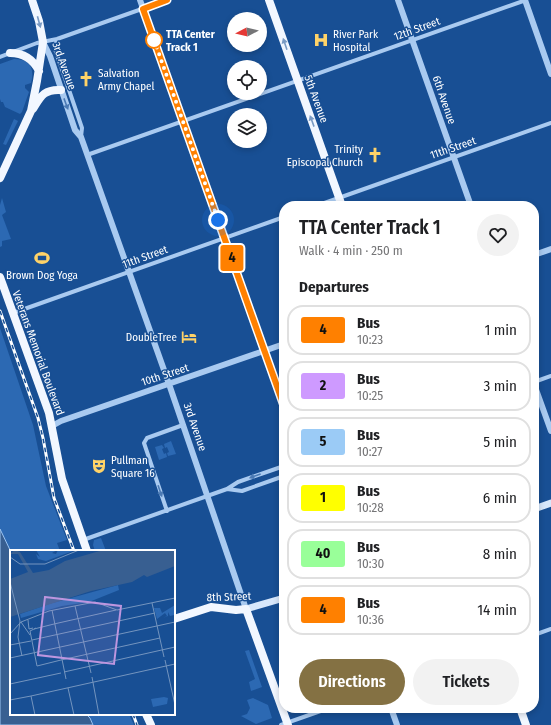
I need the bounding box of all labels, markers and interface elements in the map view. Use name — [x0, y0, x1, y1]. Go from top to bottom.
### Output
north arrow — [227, 12, 267, 52]
map controls — [227, 12, 267, 148]
street label: 12th Street — [392, 15, 442, 43]
one-way arrow — [36, 16, 42, 28]
place label: TTA Center Track 1 — [166, 28, 216, 54]
place label: River Park Hospital — [333, 28, 379, 54]
marker: TTA Center Track 1 — [145, 31, 163, 49]
hospital icon: River Park Hospital — [312, 31, 330, 49]
one-way arrow — [281, 38, 287, 50]
street label: 3rd Avenue — [49, 40, 79, 92]
button: locate — [227, 60, 267, 100]
place label: Salvation Army Chapel — [98, 67, 154, 93]
church icon: Salvation Army Chapel — [77, 70, 95, 88]
street label: 5th Avenue — [301, 73, 331, 125]
street label: 6th Avenue — [430, 74, 458, 126]
one-way arrow — [63, 99, 69, 111]
button: layers — [227, 108, 267, 148]
one-way arrow — [309, 115, 315, 127]
street label: 11th Street — [428, 134, 478, 162]
place label: Trinity Episcopal Church — [287, 143, 363, 169]
church icon: Trinity Episcopal Church — [366, 146, 384, 164]
your location — [208, 210, 228, 230]
button: heart — [477, 214, 519, 256]
text: TTA Center Track 1 — [299, 216, 441, 239]
street label: 11th Street — [120, 243, 170, 271]
text: Walk · 4 min · 250 m — [299, 243, 403, 258]
line badge: 4 — [219, 245, 245, 271]
sports icon: Brown Dog Yoga — [33, 249, 51, 267]
text: 4 — [228, 249, 236, 266]
place label: Brown Dog Yoga — [6, 269, 78, 282]
text: Departures — [299, 278, 369, 296]
street label: Veterans Memorial Boulevard — [9, 289, 67, 417]
text: Bus — [357, 314, 380, 332]
text: 4 — [319, 321, 327, 338]
text: 1 min — [484, 321, 517, 339]
hotel icon: DoubleTree — [180, 328, 198, 346]
place label: DoubleTree — [126, 331, 177, 344]
text: 10:23 — [357, 332, 383, 347]
street label: 10th Street — [140, 361, 191, 389]
text: Bus — [357, 370, 380, 388]
text: 2 — [320, 377, 326, 394]
text: 3 min — [483, 377, 517, 395]
text: 10:25 — [357, 388, 383, 403]
street label: 3rd Avenue — [181, 401, 209, 453]
text: Bus — [357, 426, 380, 444]
text: 5 — [320, 433, 326, 450]
text: 5 min — [483, 433, 517, 451]
text: 10:27 — [357, 444, 383, 459]
place label: Pullman Square 16 — [111, 454, 155, 480]
theatre icon: Pullman Square 16 — [90, 457, 108, 475]
one-way arrow — [248, 473, 260, 479]
text: Bus — [357, 482, 380, 500]
one-way arrow — [157, 485, 163, 497]
text: 1 — [320, 489, 326, 506]
text: 6 min — [483, 489, 517, 507]
text: 10:28 — [357, 500, 384, 515]
text: Bus — [357, 538, 380, 556]
text: 40 — [316, 545, 330, 562]
text: 8 min — [483, 545, 517, 563]
inset map — [10, 550, 175, 715]
text: 10:30 — [357, 556, 384, 571]
street label: 8th Street — [207, 590, 252, 604]
text: Bus — [357, 594, 380, 612]
text: 4 — [319, 601, 327, 618]
text: 14 min — [477, 601, 517, 619]
text: 10:36 — [357, 612, 384, 627]
button: Directions — [299, 659, 405, 705]
button: Tickets — [413, 659, 519, 705]

